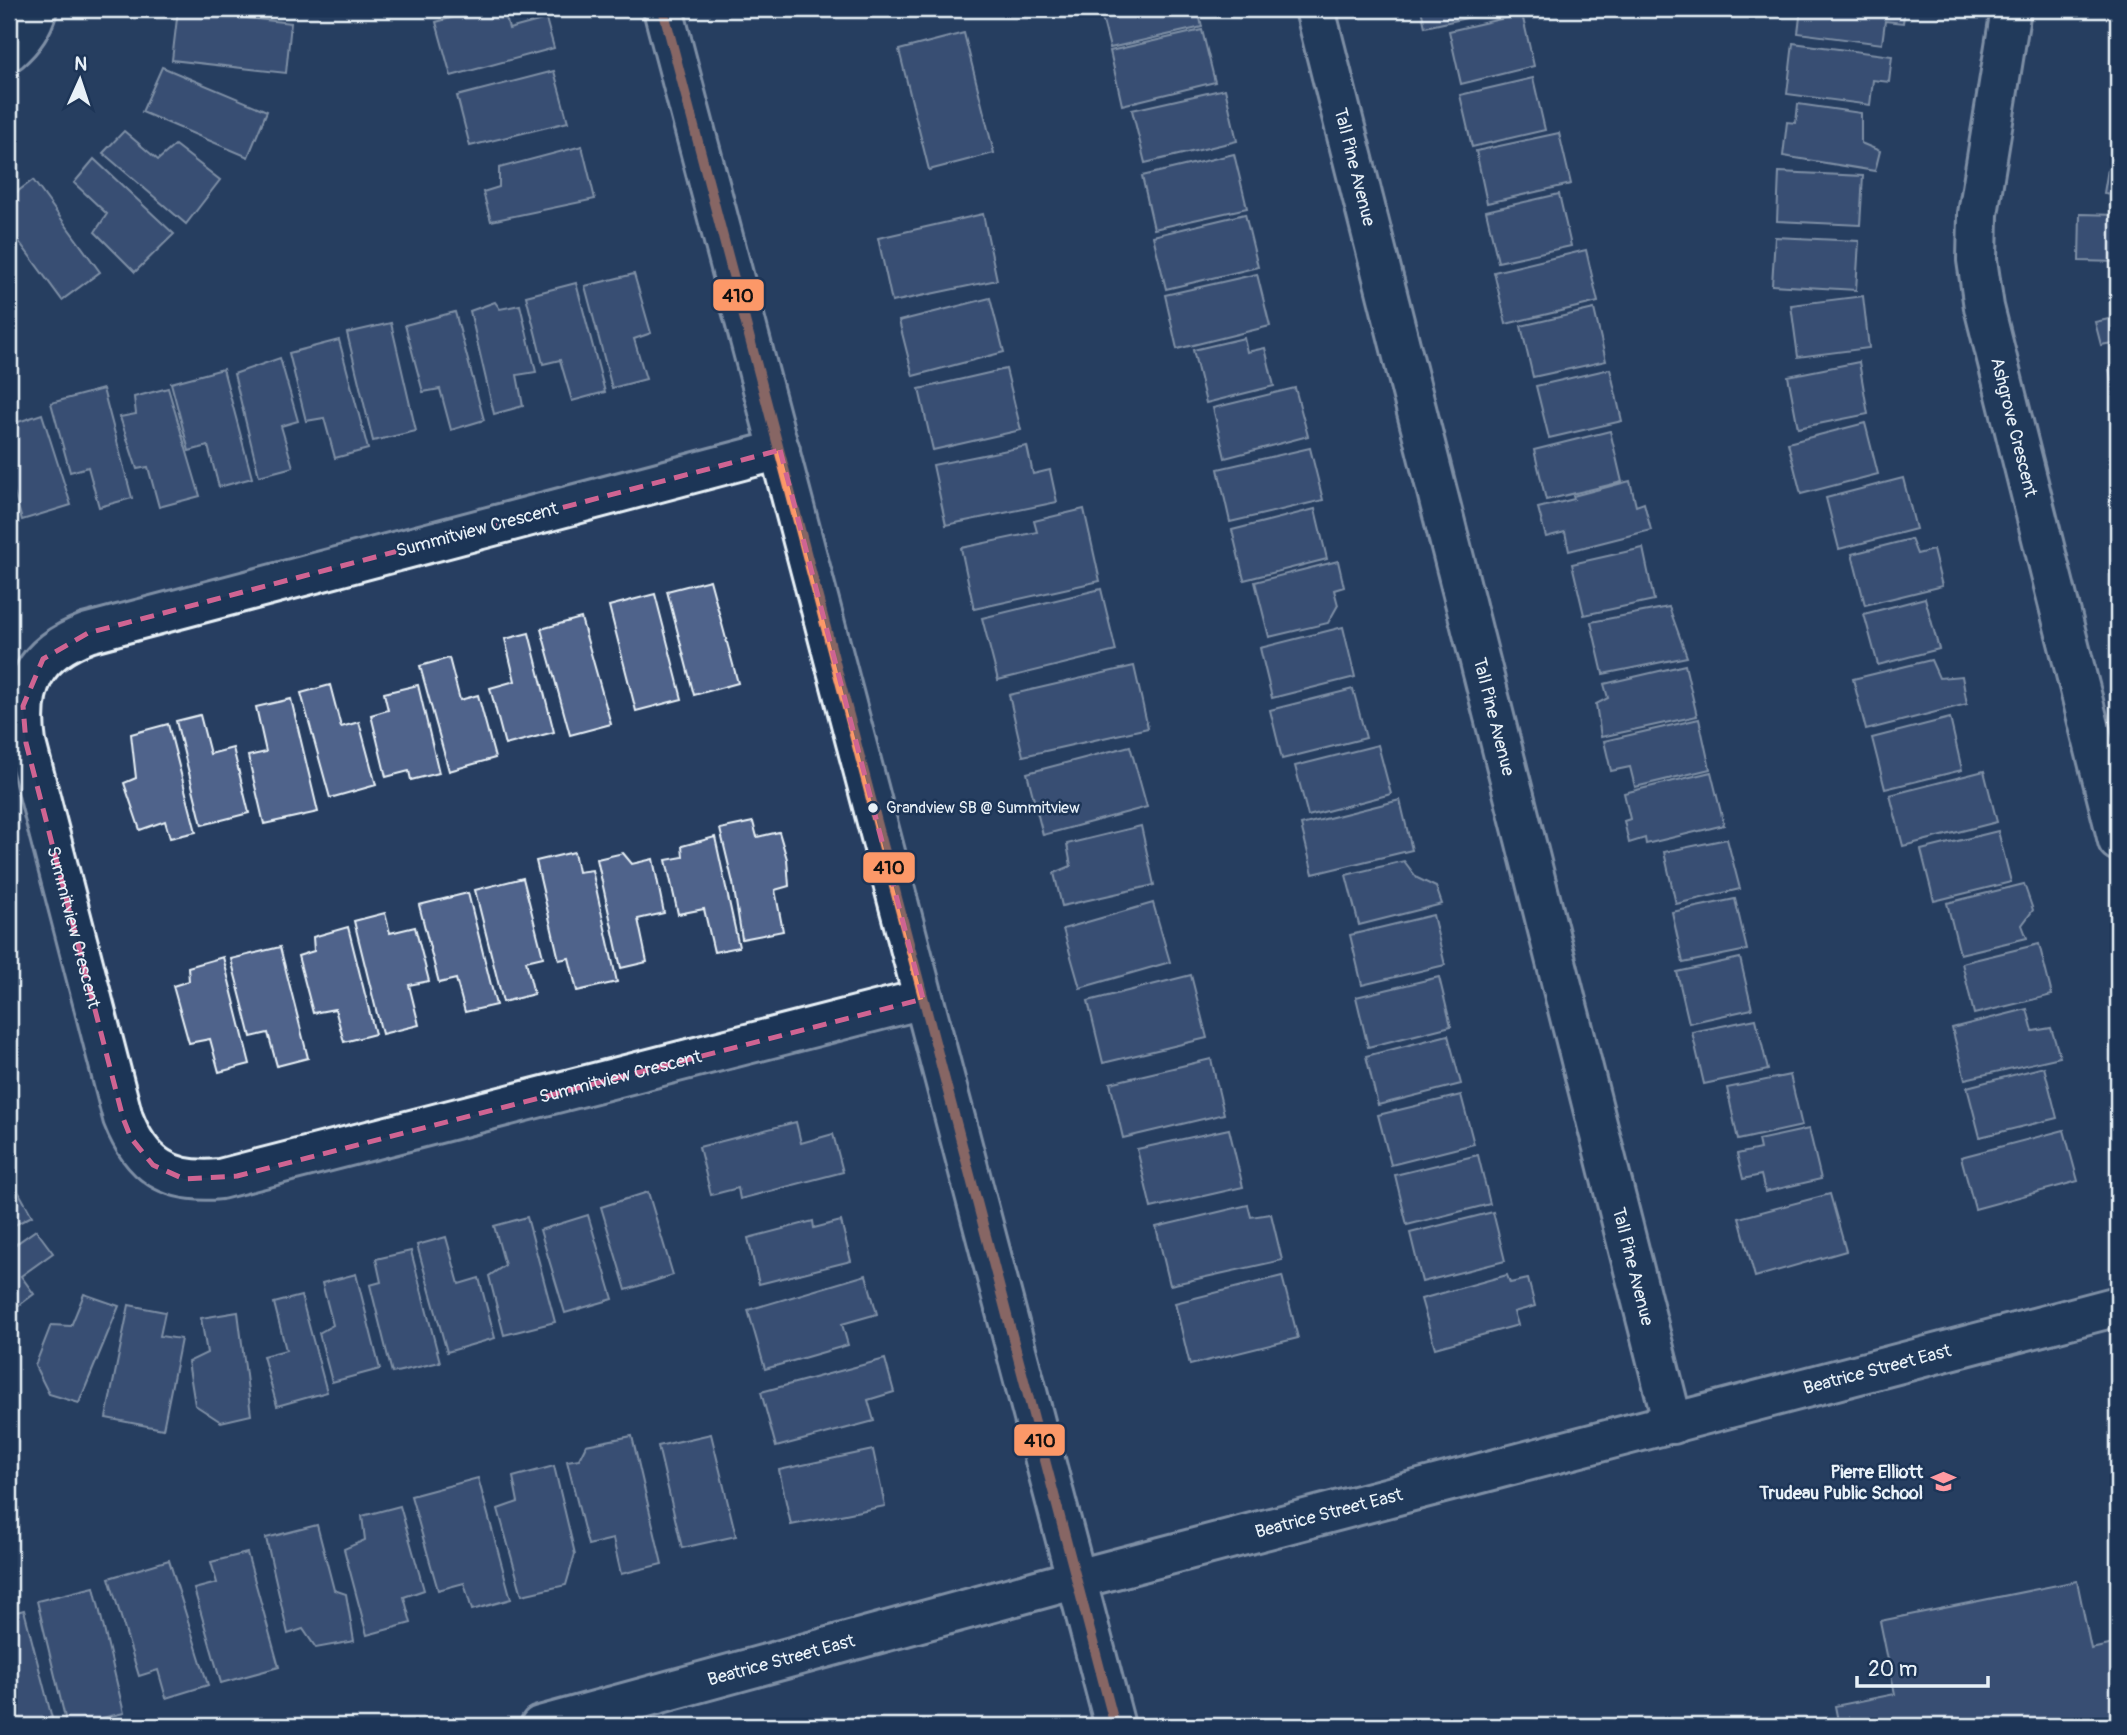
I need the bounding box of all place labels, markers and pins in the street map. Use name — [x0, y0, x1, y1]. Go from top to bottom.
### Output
place label: Grandview SB @ Summitview — [886, 798, 1080, 818]
marker: Grandview SB @ Summitview — [866, 801, 880, 815]
place label: Pierre Elliott Trudeau Public School — [1758, 1461, 1924, 1505]
school or university icon: Pierre Elliott Trudeau Public School — [1929, 1468, 1957, 1496]

